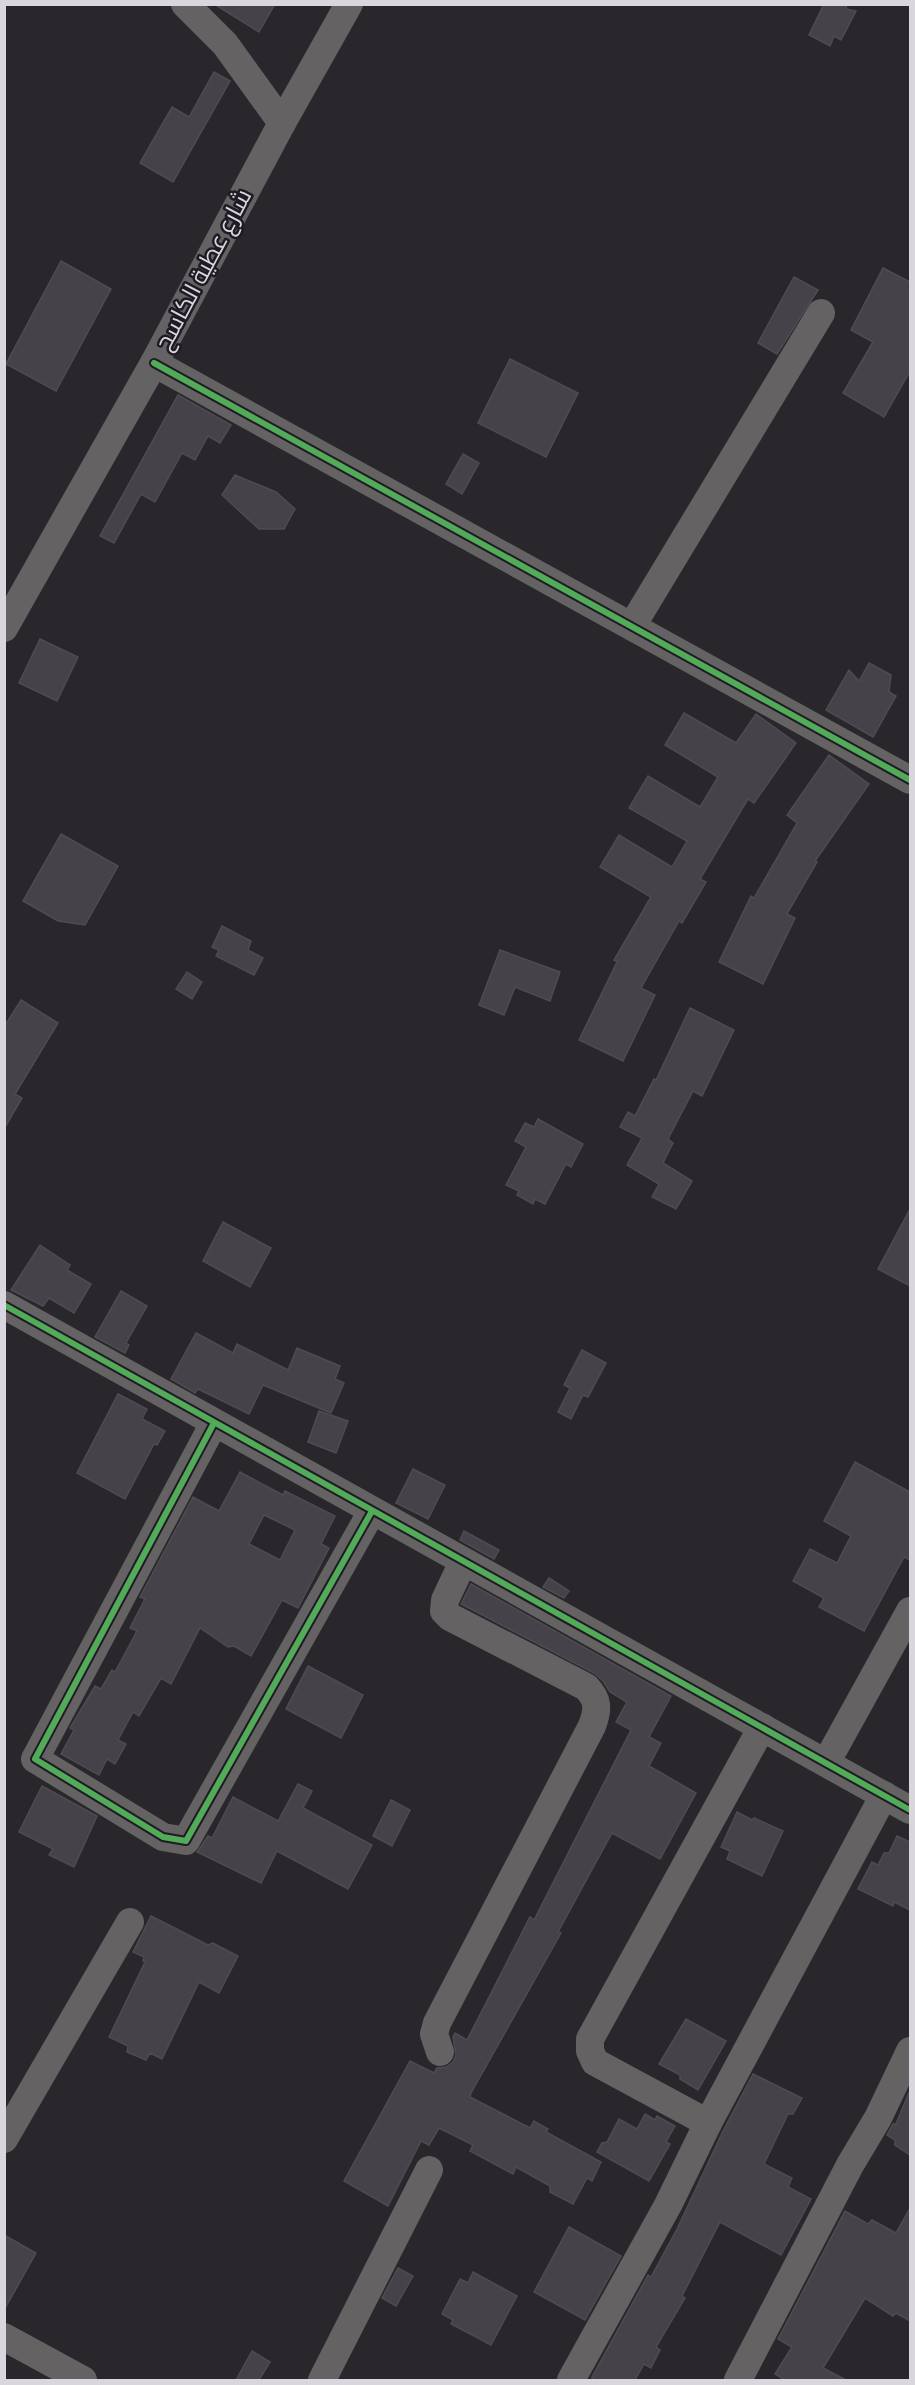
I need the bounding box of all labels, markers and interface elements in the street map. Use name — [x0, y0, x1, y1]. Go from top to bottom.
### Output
street label: شارع عطية الكاسح — [151, 185, 259, 356]

